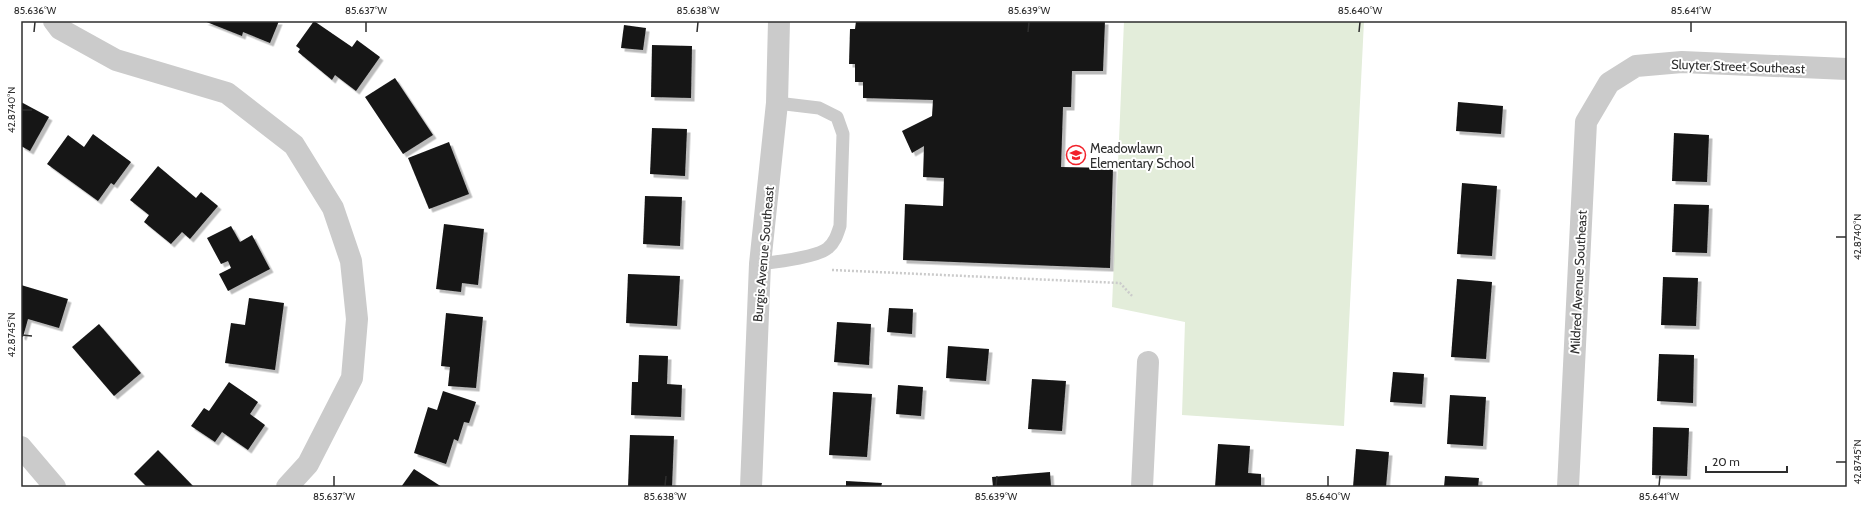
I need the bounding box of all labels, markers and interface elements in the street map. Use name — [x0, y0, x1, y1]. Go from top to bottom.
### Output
text: 85.636°W — [14, 4, 57, 17]
text: 85.637°W — [345, 4, 388, 17]
text: 85.638°W — [676, 4, 720, 17]
text: 85.639°W — [1008, 4, 1051, 17]
text: 85.640°W — [1338, 4, 1383, 17]
text: 85.641°W — [1671, 4, 1712, 17]
street label: Sluyter Street Southeast — [1671, 56, 1806, 76]
text: 42.8740°N — [5, 87, 18, 133]
place label: Meadowlawn Elementary School — [1090, 140, 1194, 171]
school or university icon: Meadowlawn Elementary School — [1065, 144, 1087, 166]
street label: Burgis Avenue Southeast — [749, 185, 777, 323]
street label: Mildred Avenue Southeast — [1566, 209, 1590, 354]
text: 42.8740°N — [1851, 214, 1864, 260]
text: 42.8745°N — [5, 313, 18, 357]
text: 42.8745°N — [1851, 440, 1864, 484]
scale bar — [1706, 448, 1787, 474]
text: 20 m — [1712, 454, 1740, 469]
text: 85.637°W — [313, 490, 356, 503]
text: 85.638°W — [643, 490, 687, 503]
text: 85.639°W — [975, 490, 1018, 503]
text: 85.640°W — [1306, 490, 1351, 503]
text: 85.641°W — [1639, 490, 1680, 503]

